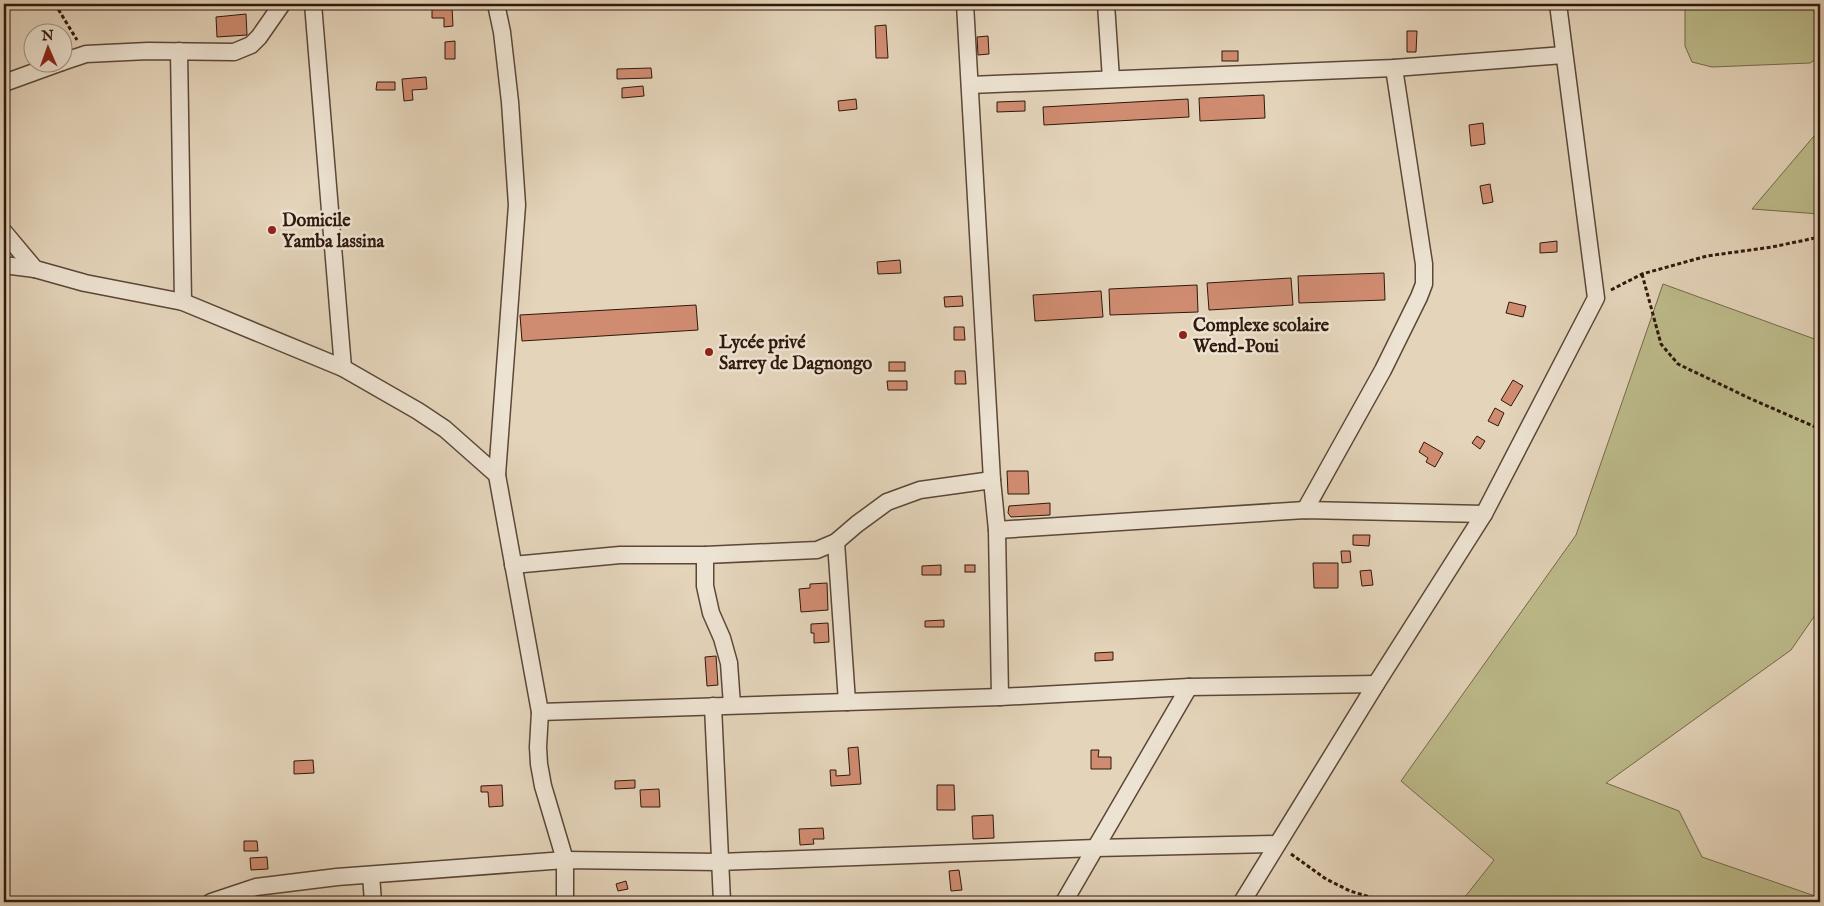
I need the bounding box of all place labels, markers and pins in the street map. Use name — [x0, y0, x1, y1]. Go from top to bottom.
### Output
place label: Domicile Yamba lassina — [282, 210, 385, 254]
marker: Domicile Yamba lassina — [266, 224, 278, 236]
place label: Complexe scolaire Wend-Poui — [1192, 315, 1330, 359]
marker: Complexe scolaire Wend-Poui — [1177, 329, 1189, 341]
place label: Lycée privé Sarrey de Dagnongo — [719, 332, 873, 376]
marker: Lycée privé Sarrey de Dagnongo — [703, 346, 715, 358]

